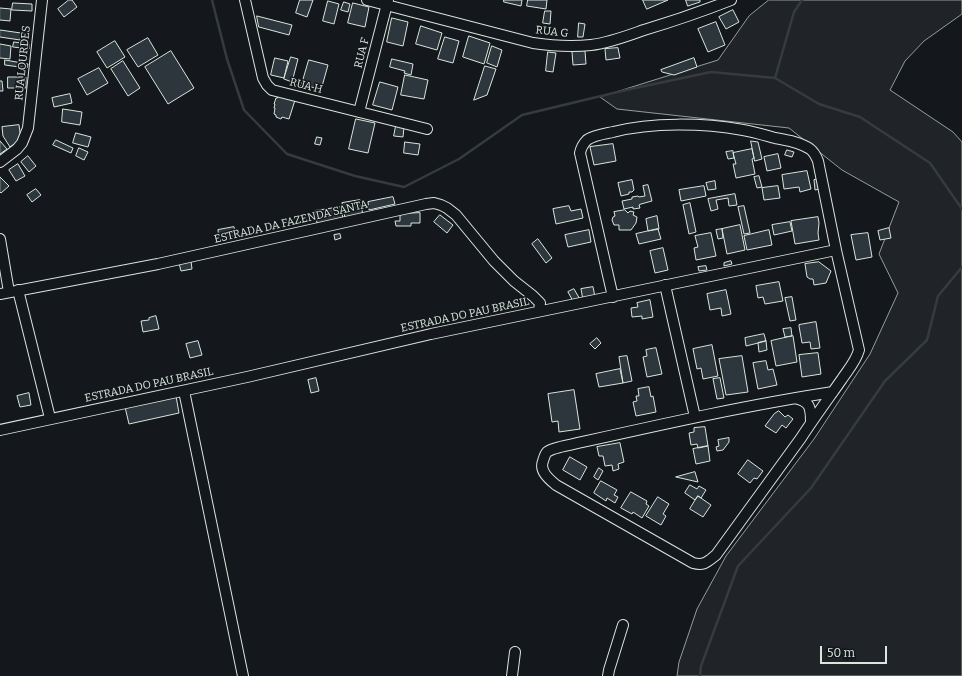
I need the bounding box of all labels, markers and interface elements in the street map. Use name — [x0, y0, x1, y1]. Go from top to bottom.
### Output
street label: RUA G — [535, 24, 569, 40]
street label: RUA LOURDES — [13, 25, 33, 101]
street label: RUA F — [352, 36, 372, 70]
street label: RUA H — [288, 76, 324, 96]
street label: ESTRADA DA FAZENDA SANTA — [213, 198, 369, 246]
street label: ESTRADA DO PAU BRASIL — [400, 295, 530, 335]
street label: ESTRADA DO PAU BRASIL — [84, 365, 214, 405]
scale bar — [822, 638, 889, 664]
text: 50 m — [827, 646, 855, 660]

